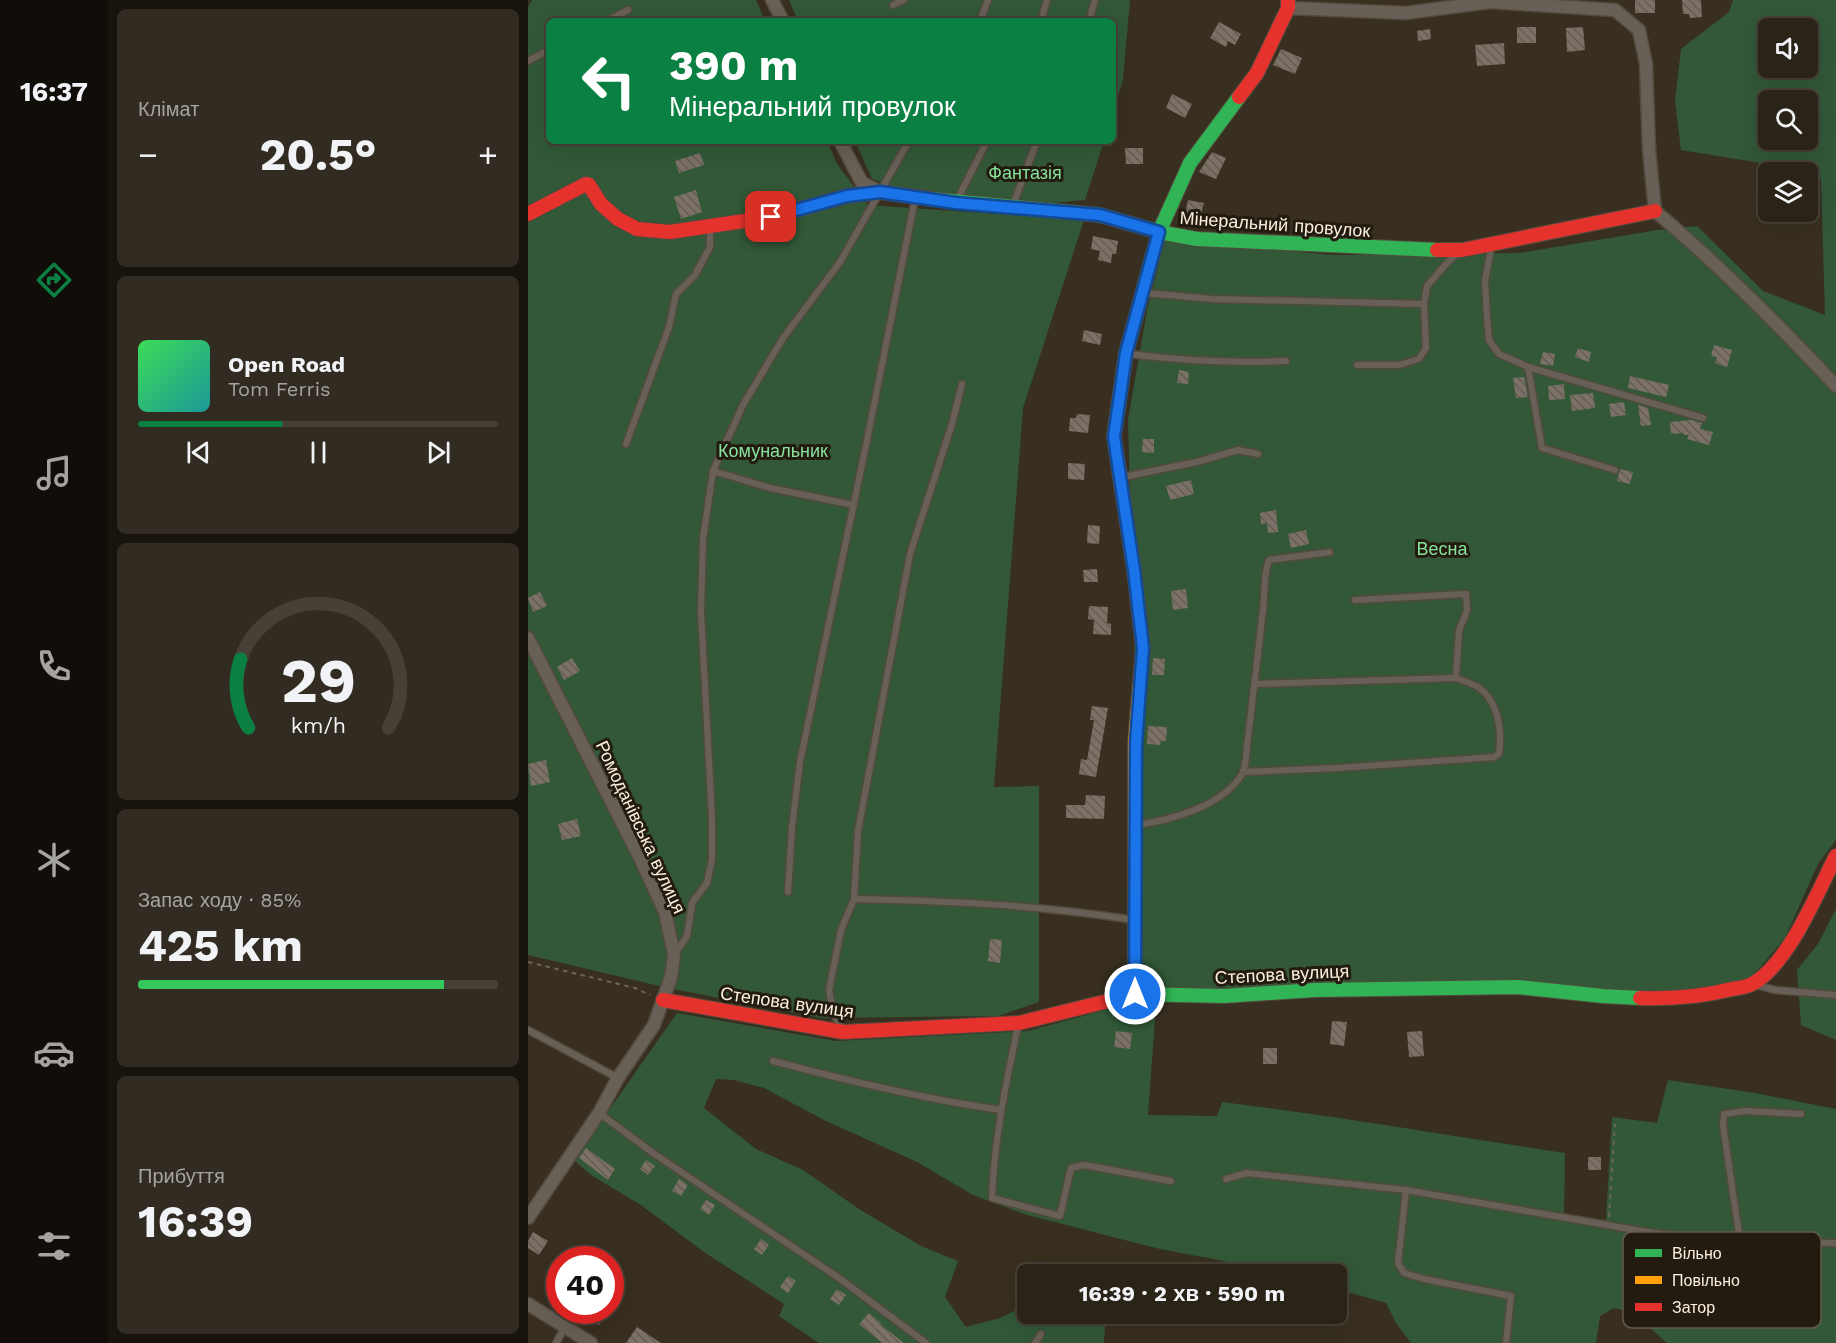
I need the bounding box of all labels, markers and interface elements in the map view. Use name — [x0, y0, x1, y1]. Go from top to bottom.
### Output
map controls — [1758, 18, 1818, 222]
button: sound — [1758, 18, 1818, 78]
text: 390 m — [669, 41, 798, 90]
icon: left — [570, 42, 648, 120]
text: 16:37 — [20, 76, 88, 108]
button: search — [1758, 90, 1818, 150]
text: Мінеральний провулок — [669, 91, 956, 123]
text: Клімат — [138, 97, 199, 121]
text: 20.5° — [260, 128, 376, 181]
text: − — [138, 135, 158, 174]
text: + — [478, 135, 498, 174]
park label: Фантазія — [988, 162, 1062, 183]
button: layers — [1758, 162, 1818, 222]
pin — [745, 191, 796, 242]
icon: arrive — [754, 200, 787, 233]
street label: Мінеральний провулок — [1179, 207, 1371, 241]
icon: directions — [33, 259, 75, 301]
text: Open Road — [228, 352, 345, 377]
text: Tom Ferris — [228, 377, 331, 401]
icon: previous — [182, 436, 215, 469]
icon: pause — [302, 436, 335, 469]
icon: next — [422, 436, 455, 469]
park label: Комунальник — [718, 440, 828, 461]
icon: music — [33, 452, 75, 494]
park label: Весна — [1417, 538, 1468, 559]
icon: phone — [33, 645, 75, 687]
text: 29 — [280, 645, 356, 718]
text: km/h — [290, 714, 346, 739]
street label: Ромоданівська вулиця — [592, 737, 690, 917]
icon: climate — [33, 839, 75, 881]
text: Запас ходу · 85% — [138, 888, 301, 912]
text: 425 km — [138, 919, 303, 972]
street label: Степова вулиця — [1214, 960, 1350, 988]
position arrow — [1103, 962, 1167, 1026]
street label: Степова вулиця — [719, 982, 855, 1022]
icon: car — [33, 1032, 75, 1074]
text: Прибуття — [138, 1164, 225, 1188]
text: 16:39 — [138, 1195, 253, 1248]
icon: filters — [33, 1225, 75, 1267]
legend — [1623, 1232, 1821, 1328]
text: Вільно — [1672, 1244, 1722, 1263]
speed limit sign: 40 — [546, 1246, 624, 1324]
text: Повільно — [1672, 1271, 1740, 1290]
text: 16:39 · 2 хв · 590 m — [1079, 1281, 1285, 1306]
text: Затор — [1672, 1298, 1715, 1317]

